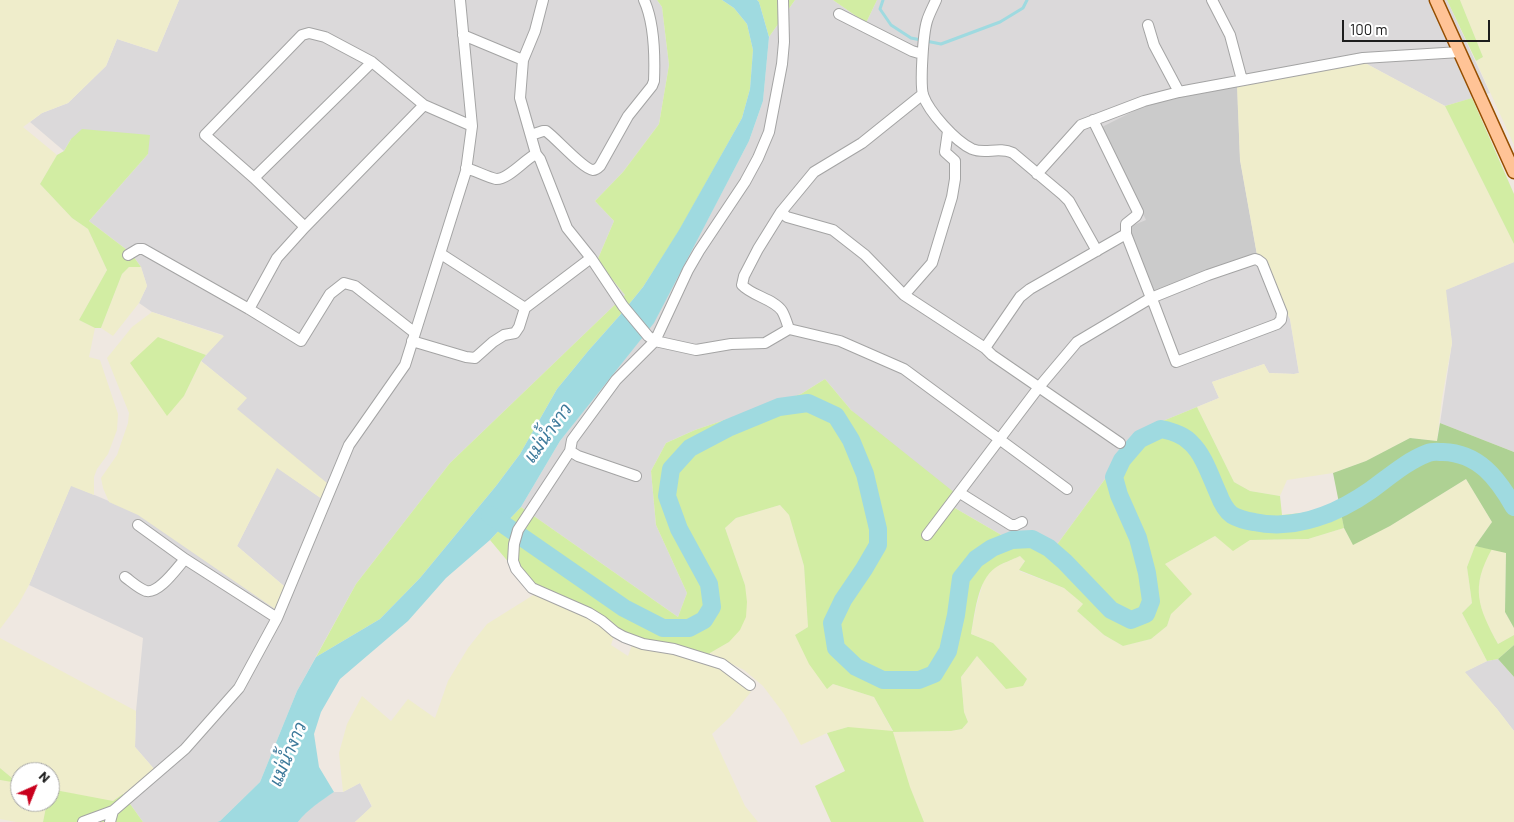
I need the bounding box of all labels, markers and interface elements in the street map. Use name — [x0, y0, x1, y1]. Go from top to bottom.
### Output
scale bar — [1344, 10, 1492, 42]
text: 100 m — [1350, 20, 1388, 38]
water label: แม่น้ำงาว — [519, 399, 577, 467]
water label: แม่น้ำงาว — [265, 719, 311, 789]
north arrow — [10, 762, 60, 812]
text: N — [36, 767, 54, 786]

